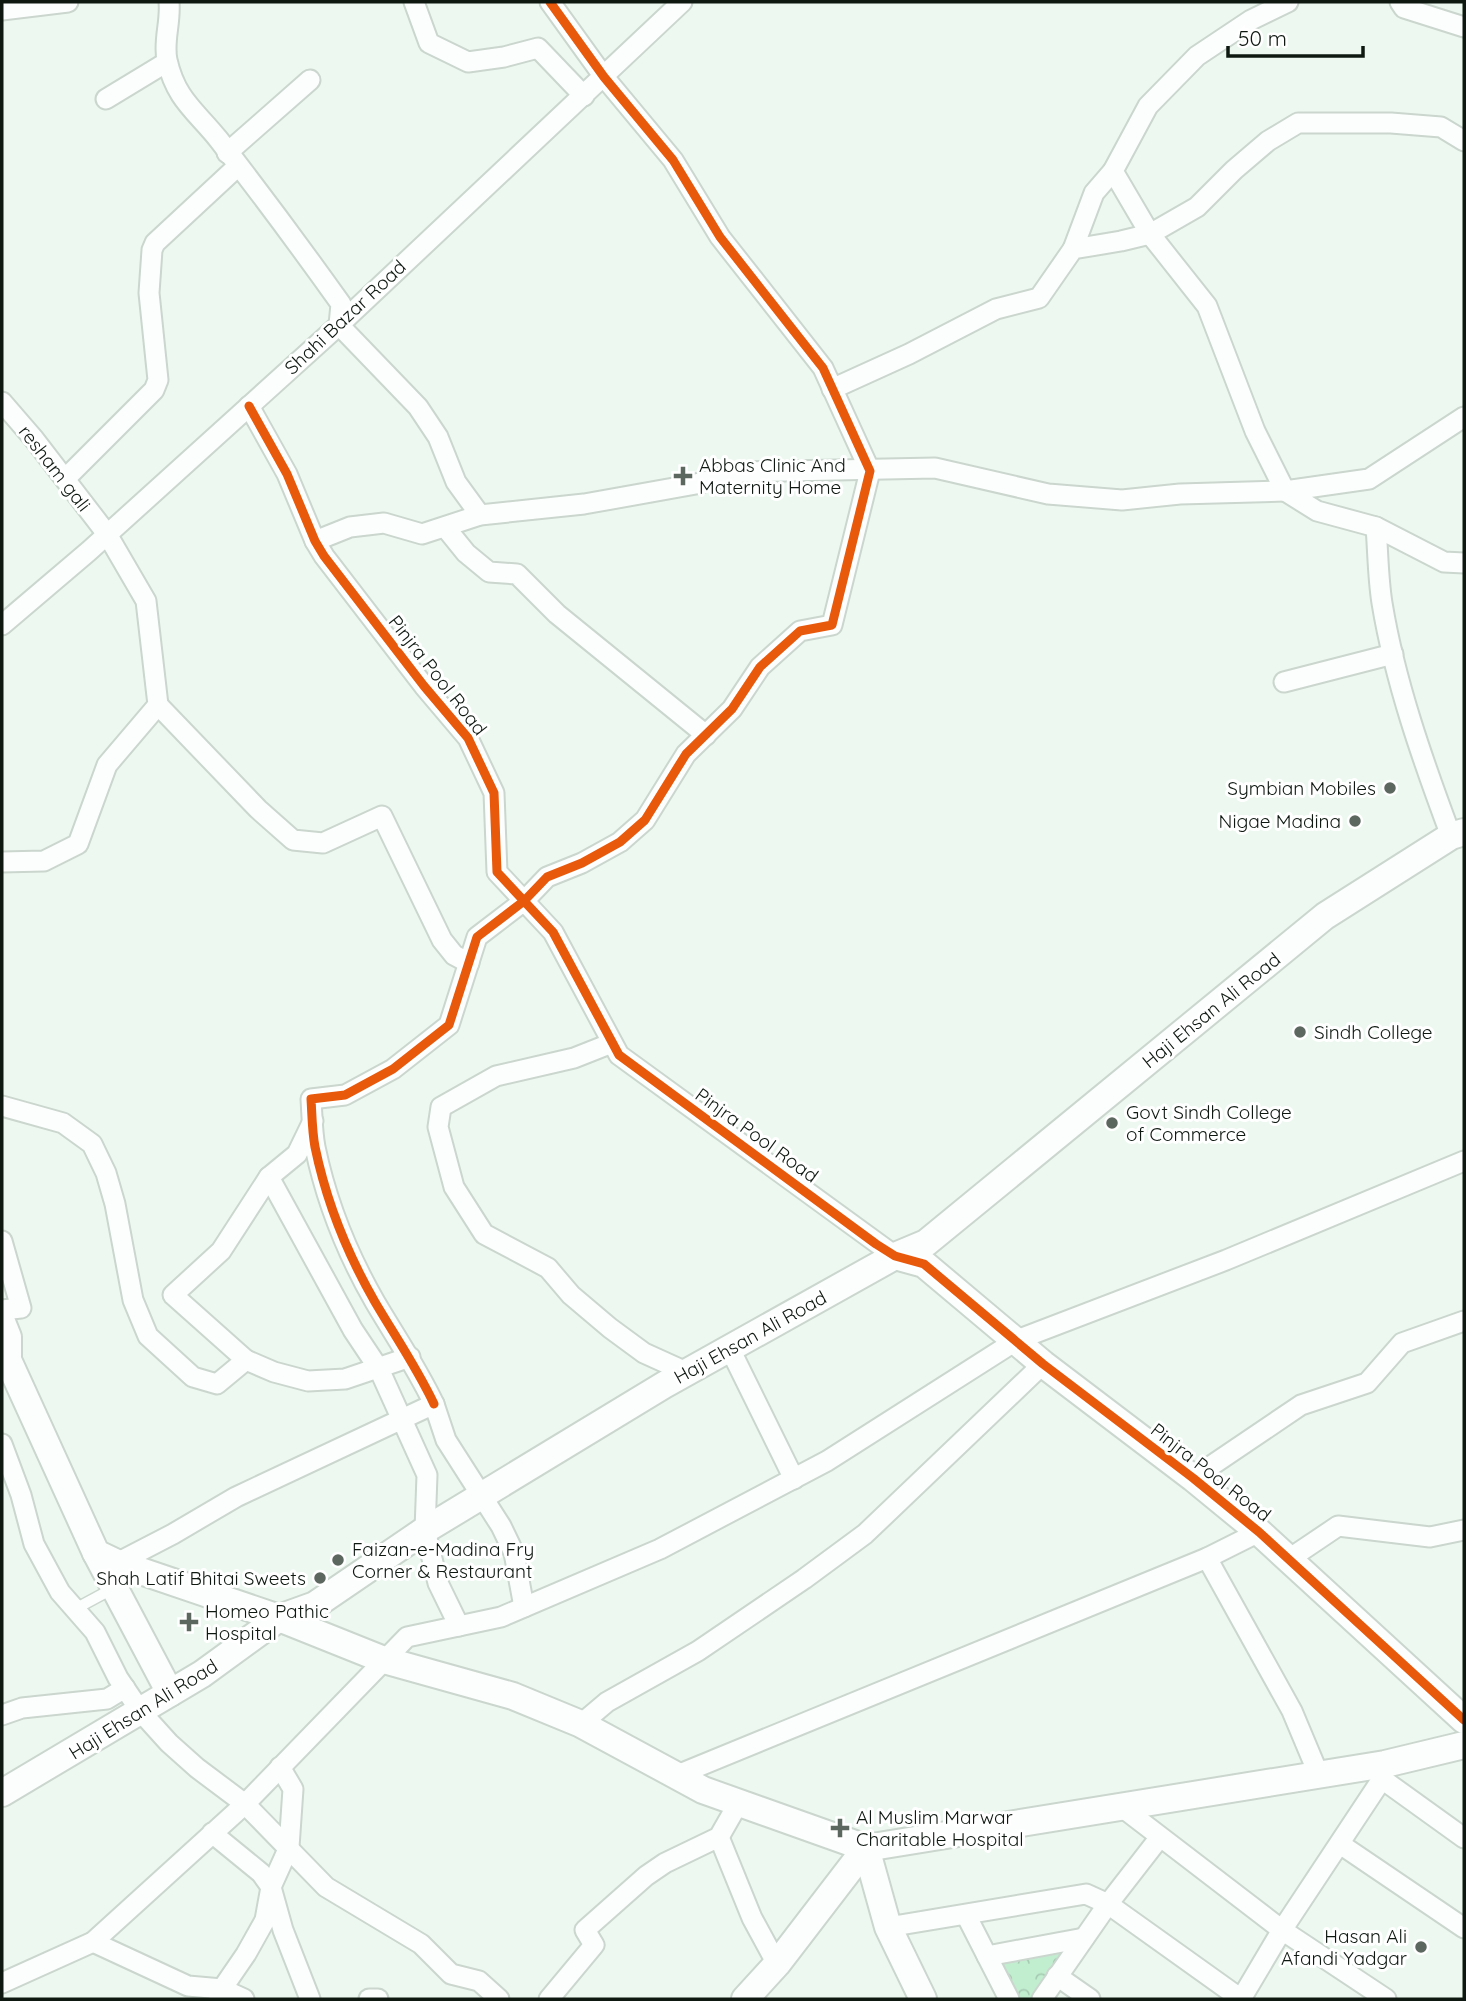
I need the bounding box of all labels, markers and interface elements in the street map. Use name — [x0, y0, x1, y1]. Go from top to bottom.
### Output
scale bar — [1228, 14, 1363, 58]
text: 50 m — [1238, 25, 1287, 51]
street label: Shahi Bazar Road — [279, 255, 411, 379]
street label: resham gali — [14, 420, 96, 516]
place label: Abbas Clinic And Maternity Home — [699, 453, 846, 499]
marker: Abbas Clinic And Maternity Home — [673, 466, 693, 486]
street label: Pinjra Pool Road — [384, 610, 492, 740]
place label: Symbian Mobiles — [1227, 776, 1376, 800]
marker: Symbian Mobiles — [1382, 780, 1398, 796]
place label: Nigae Madina — [1219, 809, 1341, 833]
marker: Nigae Madina — [1347, 813, 1363, 829]
street label: Haji Ehsan Ali Road — [1137, 947, 1285, 1073]
place label: Sindh College — [1314, 1020, 1433, 1044]
marker: Sindh College — [1292, 1024, 1308, 1040]
street label: Pinjra Pool Road — [691, 1082, 823, 1188]
place label: Govt Sindh College of Commerce — [1126, 1100, 1292, 1146]
marker: Govt Sindh College of Commerce — [1104, 1115, 1120, 1131]
street label: Haji Ehsan Ali Road — [669, 1285, 831, 1389]
street label: Pinjra Pool Road — [1146, 1418, 1276, 1526]
place label: Faizan-e-Madina Fry Corner & Restaurant — [352, 1537, 534, 1583]
marker: Faizan-e-Madina Fry Corner & Restaurant — [330, 1552, 346, 1568]
place label: Shah Latif Bhitai Sweets — [96, 1566, 306, 1590]
marker: Shah Latif Bhitai Sweets — [312, 1570, 328, 1586]
place label: Homeo Pathic Hospital — [205, 1599, 329, 1645]
marker: Homeo Pathic Hospital — [179, 1612, 199, 1632]
street label: Haji Ehsan Ali Road — [64, 1654, 222, 1764]
place label: Al Muslim Marwar Charitable Hospital — [856, 1805, 1024, 1851]
marker: Al Muslim Marwar Charitable Hospital — [830, 1818, 850, 1838]
place label: Hasan Ali Afandi Yadgar — [1281, 1924, 1408, 1970]
marker: Hasan Ali Afandi Yadgar — [1413, 1939, 1429, 1955]

